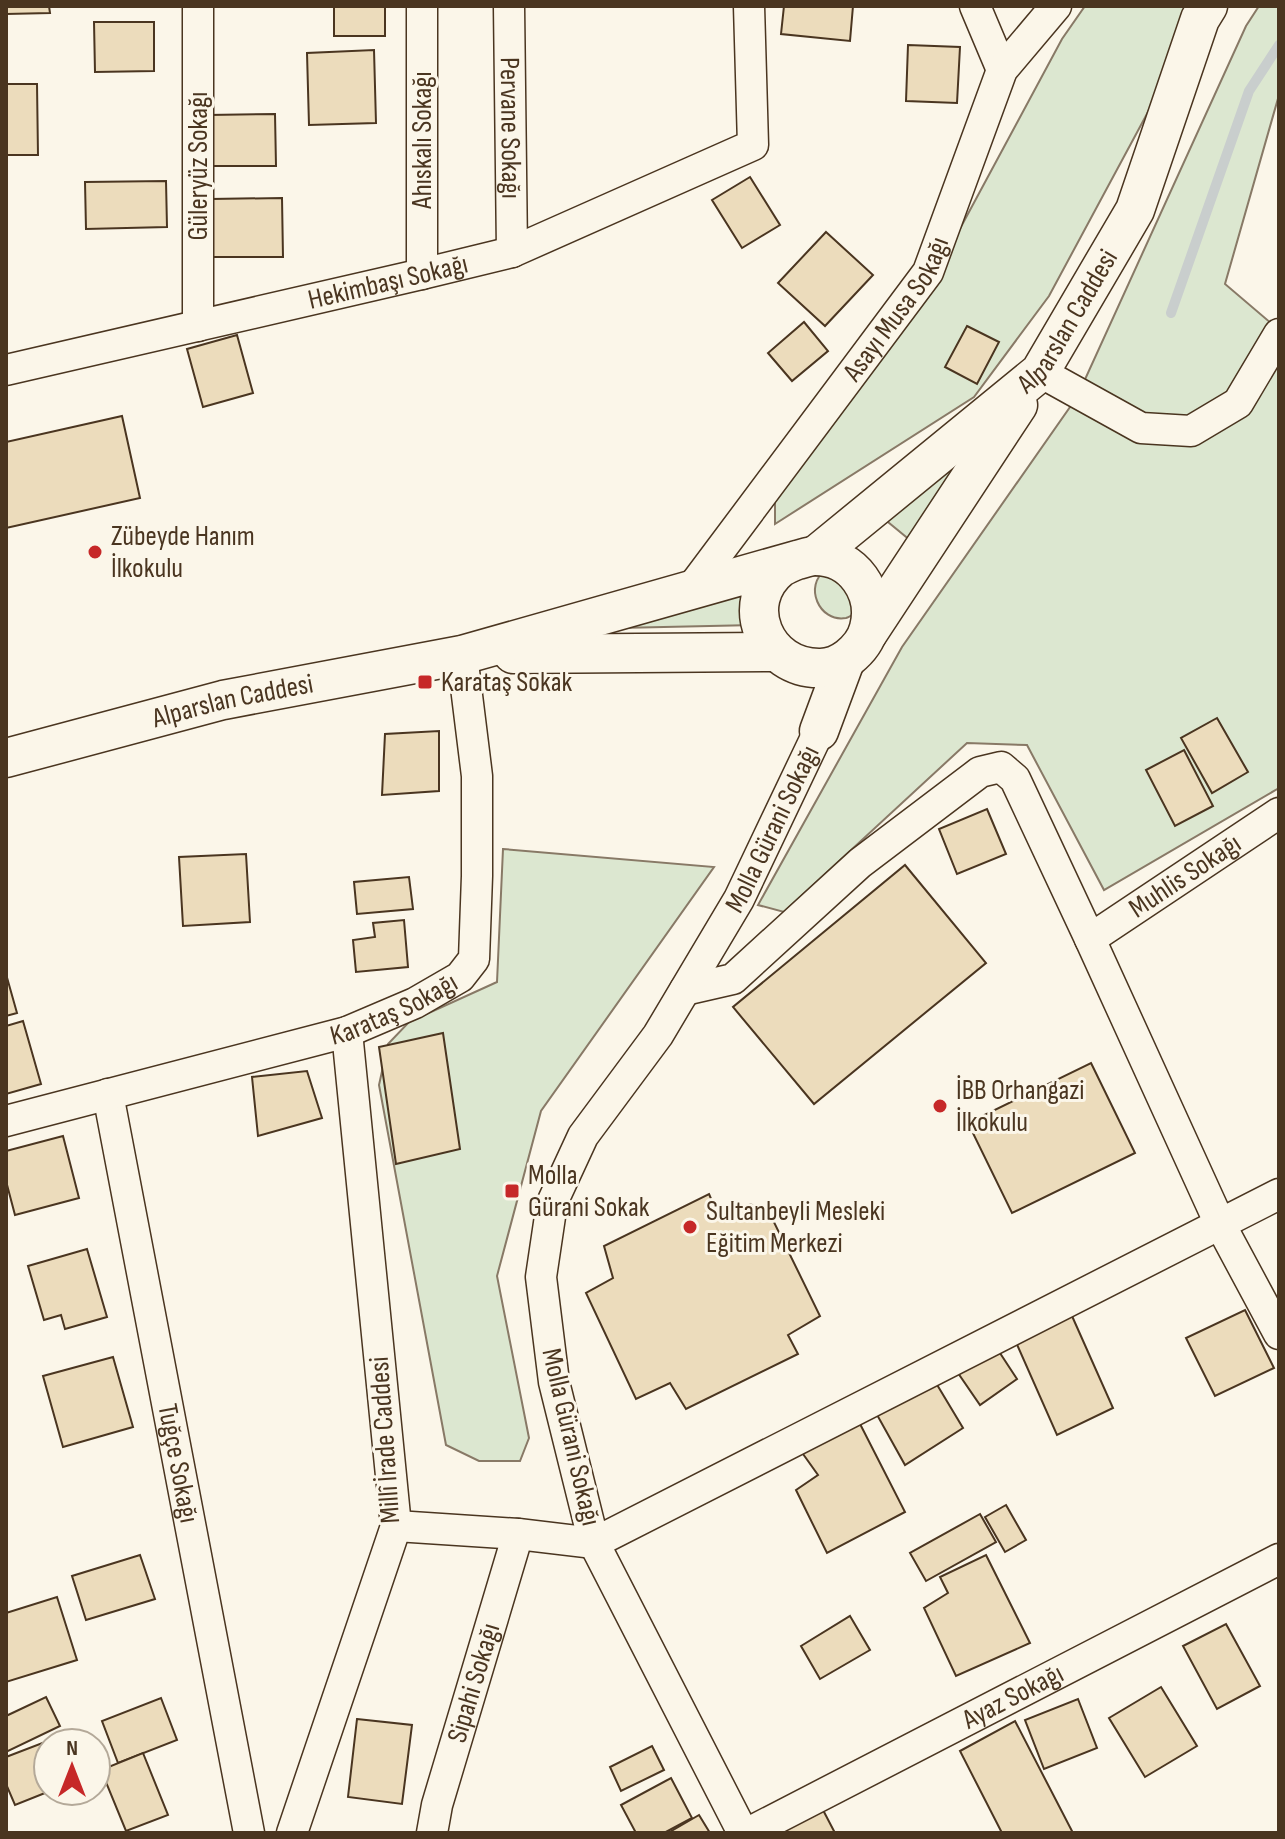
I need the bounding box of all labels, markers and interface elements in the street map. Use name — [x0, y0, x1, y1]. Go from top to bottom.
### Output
street label: Pervane Sokağı — [493, 57, 528, 199]
street label: Ahıskalı Sokağı — [406, 71, 439, 210]
street label: Güleryüz Sokağı — [182, 92, 215, 240]
street label: Asayı Musa Sokağı — [835, 232, 956, 388]
street label: Alparslan Caddesi — [1010, 244, 1125, 401]
street label: Hekimbaşı Sokağı — [305, 247, 471, 316]
place label: Zübeyde Hanım İlkokulu — [111, 520, 255, 585]
marker: Zübeyde Hanım İlkokulu — [86, 543, 104, 561]
place label: Karataş Sokak — [441, 666, 572, 699]
street label: Alparslan Caddesi — [148, 667, 316, 735]
marker: Karataş Sokak — [416, 673, 434, 691]
street label: Molla Gürani Sokağı — [718, 740, 826, 919]
street label: Muhlis Sokağı — [1123, 827, 1247, 925]
street label: Karataş Sokağı — [327, 966, 463, 1052]
place label: İBB Orhangazi İlkokulu — [956, 1074, 1084, 1139]
marker: İBB Orhangazi İlkokulu — [931, 1097, 949, 1115]
place label: Molla Gürani Sokak — [528, 1159, 650, 1224]
marker: Molla Gürani Sokak — [503, 1182, 521, 1200]
place label: Sultanbeyli Mesleki Eğitim Merkezi — [706, 1195, 885, 1260]
marker: Sultanbeyli Mesleki Eğitim Merkezi — [681, 1218, 699, 1236]
street label: Molla Gürani Sokağı — [535, 1345, 607, 1529]
street label: Millî İrade Caddesi — [363, 1356, 407, 1524]
street label: Tuğçe Sokağı — [151, 1401, 206, 1526]
street label: Sipahi Sokağı — [440, 1619, 507, 1746]
street label: Ayaz Sokağı — [956, 1657, 1069, 1736]
north arrow — [32, 1727, 112, 1807]
text: N — [66, 1735, 78, 1762]

